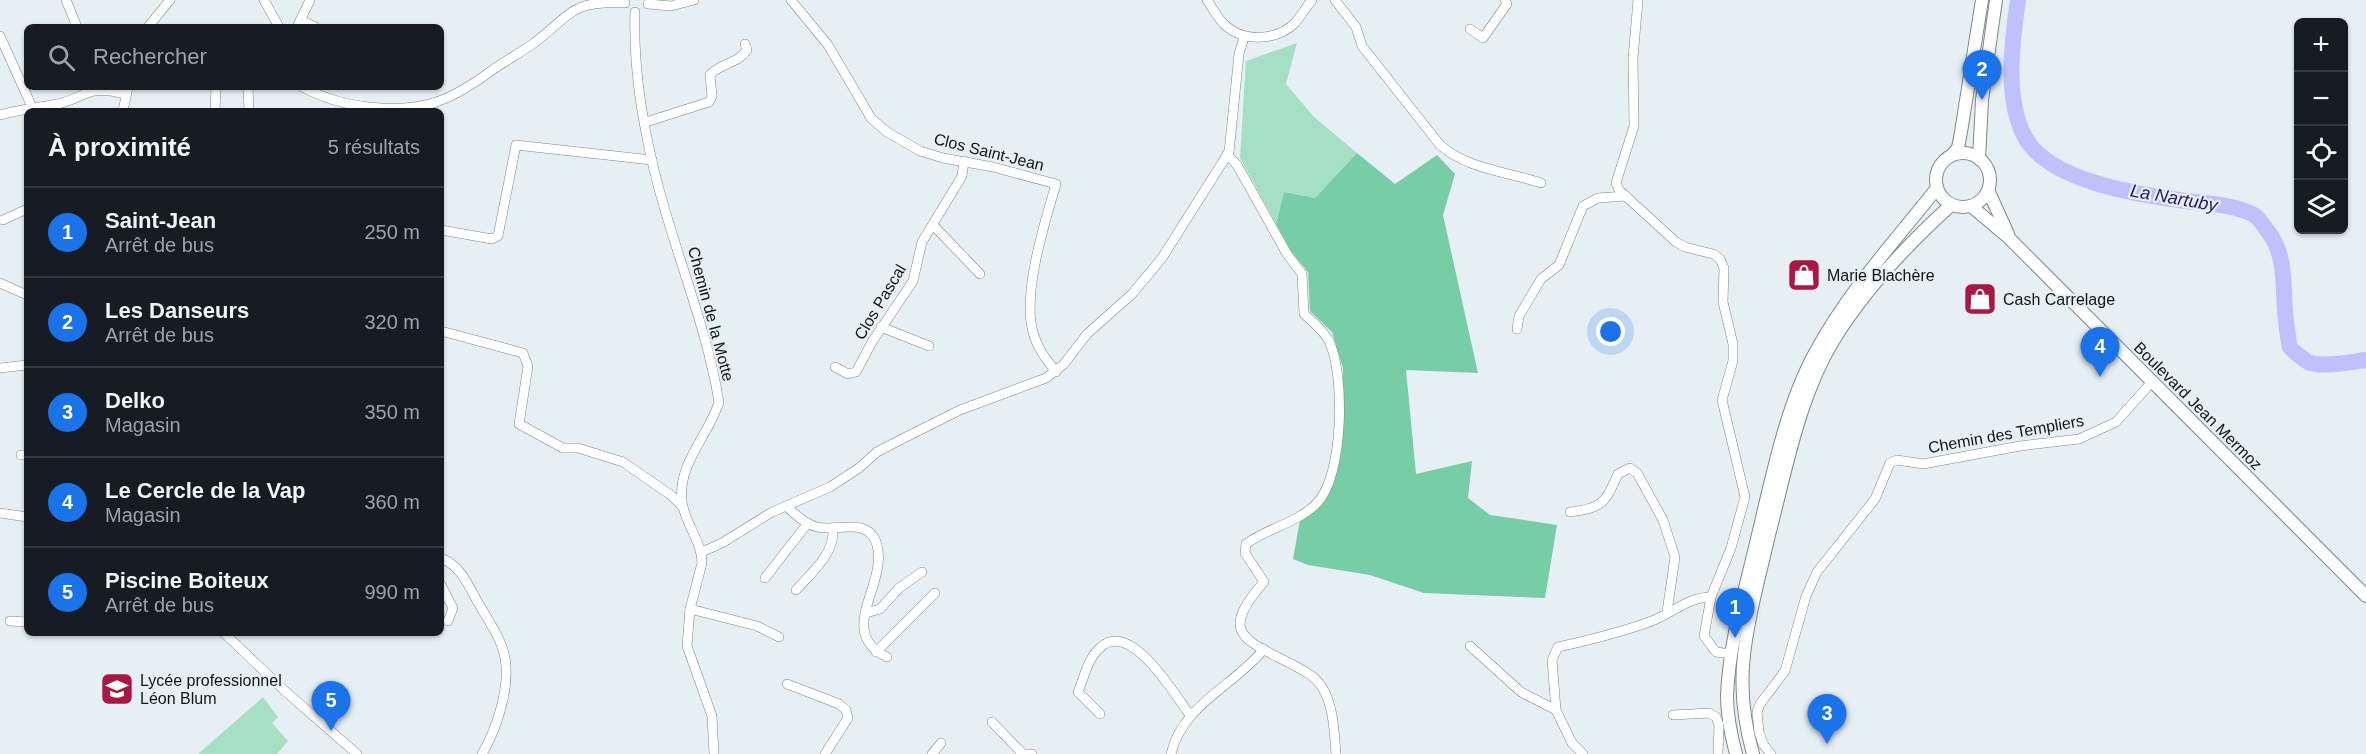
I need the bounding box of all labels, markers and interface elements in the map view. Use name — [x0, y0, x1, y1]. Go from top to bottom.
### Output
map controls — [2294, 18, 2348, 234]
button: + — [2294, 18, 2348, 72]
search box — [24, 24, 444, 90]
icon: search — [45, 41, 78, 74]
text: Rechercher — [93, 44, 207, 69]
pin: 2 — [1962, 51, 2002, 100]
button: − — [2294, 72, 2348, 126]
button: locate — [2294, 126, 2348, 180]
street label: Clos Saint-Jean — [932, 130, 1046, 174]
text: À proximité — [48, 132, 191, 162]
text: 5 résultats — [328, 136, 420, 158]
button: layers — [2294, 180, 2348, 234]
water label: La Nartuby — [2129, 181, 2220, 216]
text: Saint-Jean — [105, 208, 216, 233]
text: 1 — [62, 221, 73, 243]
text: 250 m — [364, 221, 420, 243]
text: Arrêt de bus — [105, 234, 214, 256]
street label: Chemin de la Motte — [685, 245, 737, 383]
shop icon: Marie Blachère — [1786, 257, 1822, 293]
street label: Clos Pascal — [851, 261, 909, 343]
place label: Marie Blachère — [1827, 267, 1935, 284]
shop icon: Cash Carrelage — [1962, 281, 1998, 317]
place label: Cash Carrelage — [2003, 291, 2115, 308]
text: Les Danseurs — [105, 298, 249, 323]
text: 2 — [62, 311, 73, 333]
text: 320 m — [364, 311, 420, 333]
your location — [1596, 317, 1625, 346]
text: Arrêt de bus — [105, 324, 214, 346]
pin: 4 — [2080, 328, 2120, 377]
street label: Boulevard Jean Mermoz — [2131, 339, 2265, 473]
text: Delko — [105, 388, 165, 413]
text: 3 — [62, 401, 73, 423]
text: 350 m — [364, 401, 420, 423]
street label: Chemin des Templiers — [1927, 412, 2085, 456]
text: Magasin — [105, 414, 181, 436]
text: Le Cercle de la Vap — [105, 478, 306, 503]
text: 4 — [62, 491, 73, 513]
text: 360 m — [364, 491, 420, 513]
text: Magasin — [105, 504, 181, 526]
text: Piscine Boiteux — [105, 568, 269, 593]
text: 5 — [62, 581, 73, 603]
text: 990 m — [364, 581, 420, 603]
pin: 1 — [1716, 588, 1754, 638]
text: Arrêt de bus — [105, 594, 214, 616]
school or university icon: Lycée professionnel Léon Blum — [99, 671, 135, 707]
place label: Lycée professionnel Léon Blum — [140, 672, 282, 707]
pin: 5 — [312, 682, 350, 731]
pin: 3 — [1808, 694, 1846, 744]

